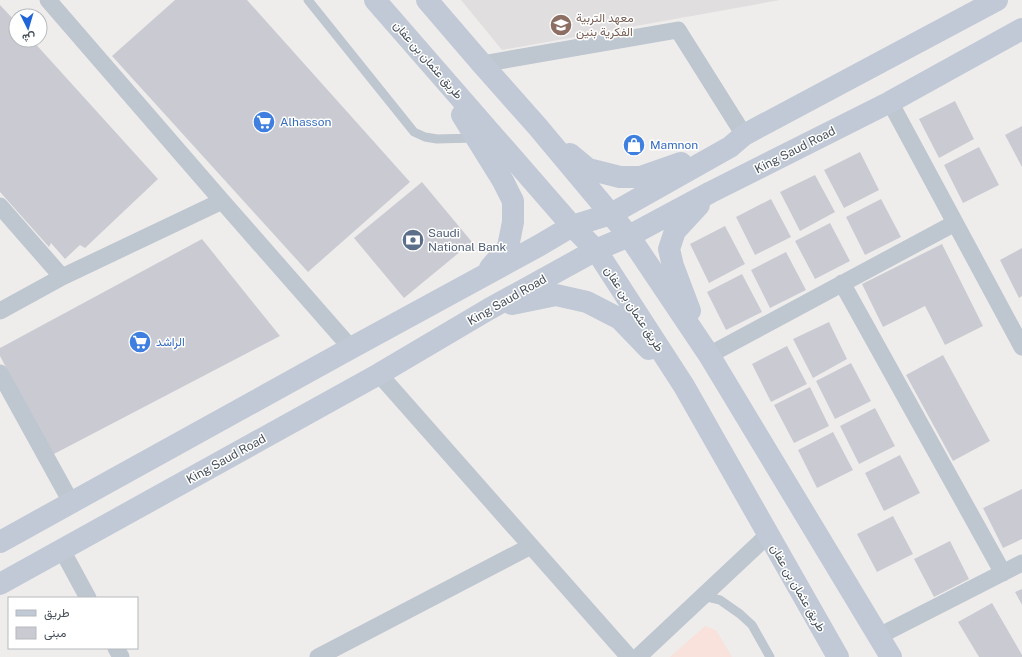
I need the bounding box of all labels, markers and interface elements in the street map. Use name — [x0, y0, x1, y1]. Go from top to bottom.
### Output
north arrow — [8, 8, 48, 48]
place label: معهد التربية الفكرية بنين — [576, 11, 634, 40]
school or university icon: معهد التربية الفكرية بنين — [548, 12, 574, 38]
street label: طريق عثمان بن عفان — [390, 18, 466, 103]
text: ش — [22, 30, 36, 45]
supermarket icon: Alhasson — [251, 109, 277, 135]
place label: Alhasson — [280, 115, 331, 129]
street label: King Saud Road — [752, 124, 838, 176]
shop icon: Mamnon — [621, 132, 647, 158]
place label: Mamnon — [650, 138, 698, 152]
place label: Saudi National Bank — [428, 226, 507, 254]
bank icon: Saudi National Bank — [400, 227, 426, 253]
street label: طريق عثمان بن عفان — [600, 264, 667, 355]
street label: King Saud Road — [465, 272, 549, 328]
supermarket icon: الراشد — [127, 329, 153, 355]
place label: الراشد — [156, 335, 185, 350]
street label: King Saud Road — [184, 431, 268, 487]
street label: طريق عثمان بن عفان — [766, 542, 829, 635]
legend — [8, 597, 138, 649]
text: طريق — [44, 606, 70, 621]
text: مبنى — [44, 626, 66, 641]

